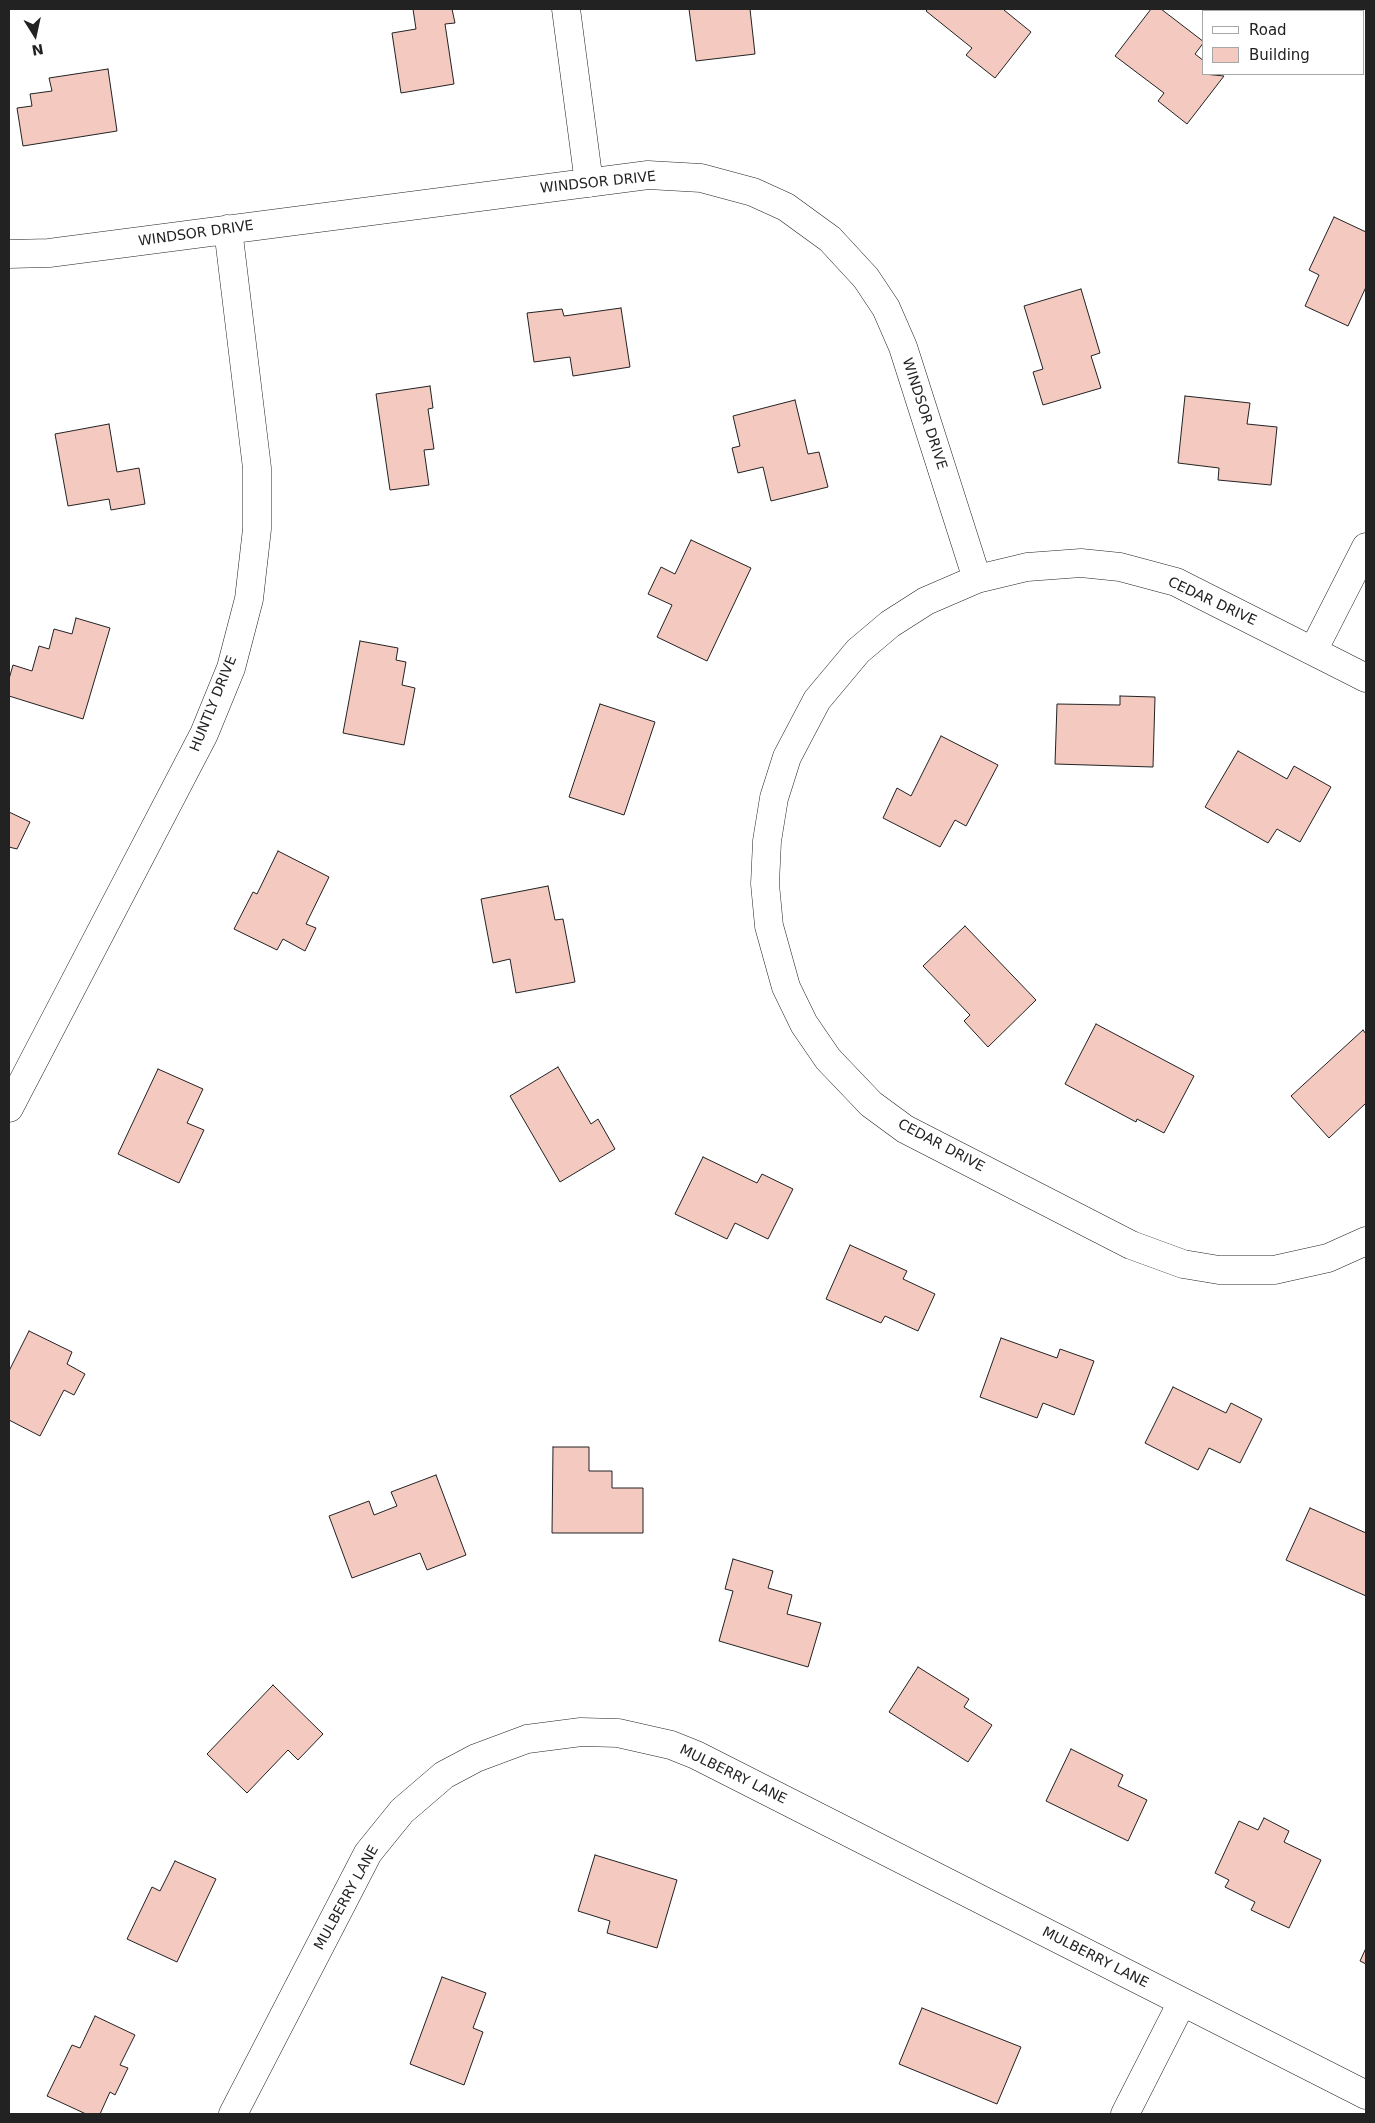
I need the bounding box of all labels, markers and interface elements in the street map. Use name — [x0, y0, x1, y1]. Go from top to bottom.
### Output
north arrow — [10, 10, 60, 60]
legend — [1202, 10, 1365, 75]
text: Road — [1249, 21, 1287, 39]
text: N — [30, 41, 45, 59]
text: Building — [1249, 46, 1310, 64]
street label: WINDSOR DRIVE — [539, 169, 657, 197]
street label: WINDSOR DRIVE — [137, 218, 255, 250]
street label: WINDSOR DRIVE — [898, 356, 950, 472]
street label: CEDAR DRIVE — [1165, 574, 1259, 630]
street label: HUNTLY DRIVE — [187, 654, 241, 754]
street label: CEDAR DRIVE — [895, 1116, 987, 1176]
street label: MULBERRY LANE — [677, 1742, 789, 1808]
street label: MULBERRY LANE — [311, 1843, 383, 1953]
street label: MULBERRY LANE — [1039, 1924, 1151, 1992]

